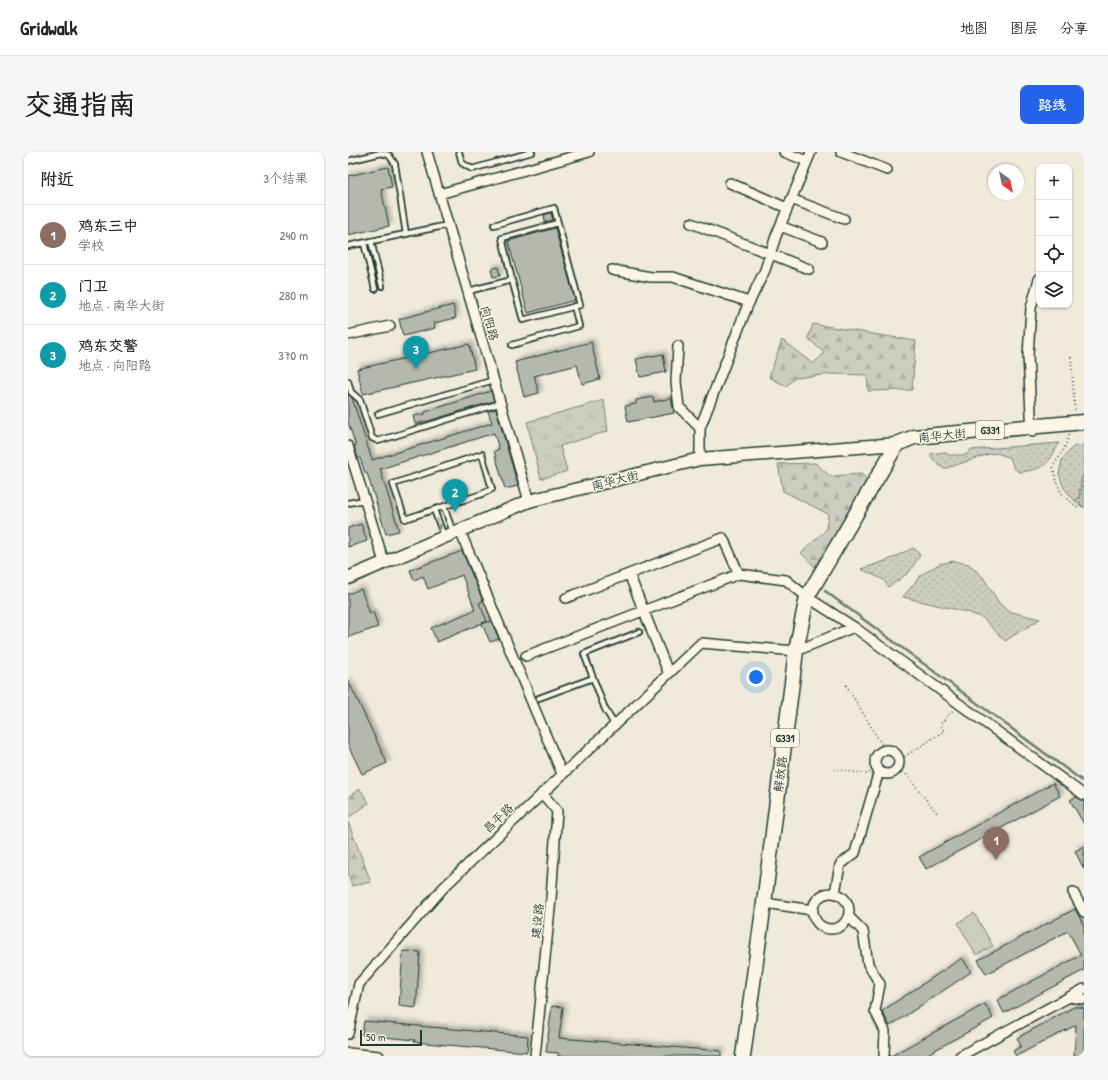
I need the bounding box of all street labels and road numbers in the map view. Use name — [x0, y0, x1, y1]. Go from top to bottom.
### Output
street label: 向阳路 — [477, 303, 503, 343]
road number: G331 — [976, 421, 1004, 439]
street label: 南华大街 — [917, 424, 967, 446]
street label: 南华大街 — [590, 466, 640, 494]
road number: G331 — [771, 729, 799, 747]
street label: 解放路 — [769, 755, 791, 793]
street label: 昌平路 — [479, 799, 517, 837]
street label: 建设路 — [527, 902, 547, 940]

